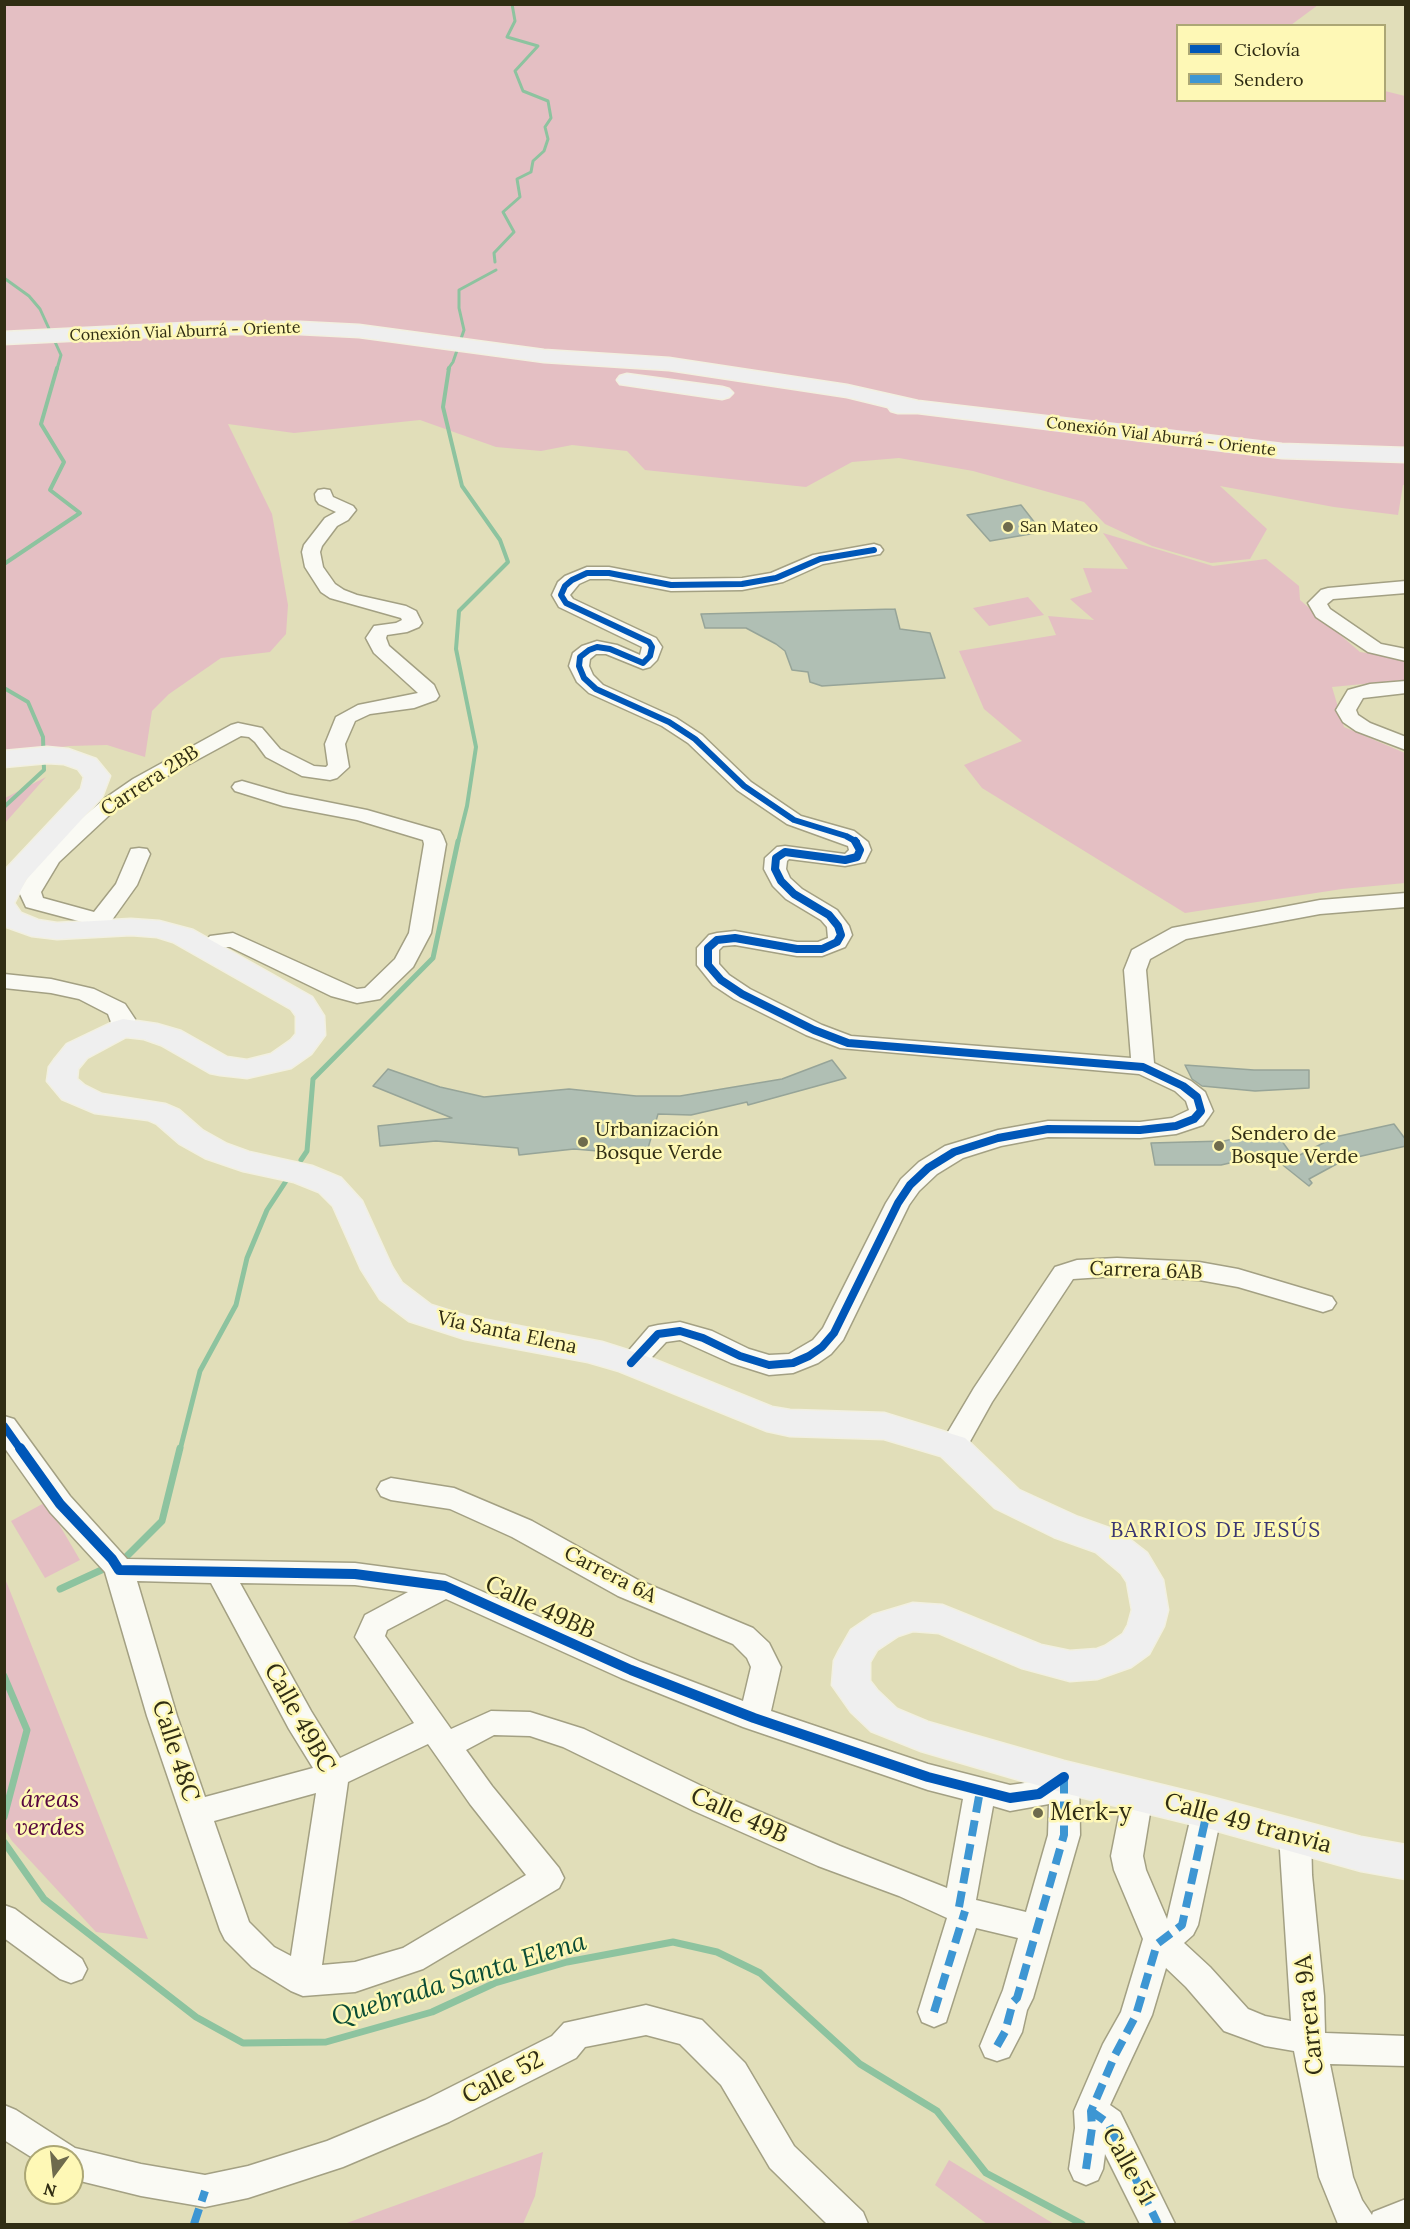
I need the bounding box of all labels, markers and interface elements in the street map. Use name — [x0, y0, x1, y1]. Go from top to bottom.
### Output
legend — [1176, 24, 1386, 102]
text: Ciclovía — [1234, 38, 1300, 61]
text: Sendero — [1234, 68, 1304, 91]
street label: Conexión Vial Aburrá - Oriente — [69, 318, 301, 346]
street label: Conexión Vial Aburrá - Oriente — [1045, 413, 1277, 461]
place label: San Mateo — [1020, 517, 1098, 537]
marker: San Mateo — [1001, 520, 1015, 534]
street label: Carrera 2BB — [97, 740, 203, 822]
place label: Urbanización Bosque Verde — [595, 1118, 722, 1165]
place label: Sendero de Bosque Verde — [1231, 1122, 1358, 1169]
marker: Urbanización Bosque Verde — [576, 1135, 590, 1149]
marker: Sendero de Bosque Verde — [1212, 1139, 1226, 1153]
street label: Carrera 6AB — [1089, 1257, 1203, 1285]
street label: Vía Santa Elena — [435, 1306, 579, 1360]
district label: BARRIOS DE JESÚS — [1110, 1518, 1322, 1544]
street label: Carrera 6A — [560, 1541, 660, 1609]
street label: Calle 49BB — [480, 1570, 600, 1646]
street label: Calle 49BC — [257, 1658, 341, 1778]
street label: Calle 48C — [145, 1697, 205, 1805]
street label: Calle 49B — [686, 1782, 792, 1850]
park label: áreas verdes — [15, 1786, 85, 1842]
street label: Calle 49 tranvia — [1161, 1788, 1335, 1860]
place label: Merk-y — [1050, 1799, 1132, 1827]
marker: Merk-y — [1031, 1806, 1045, 1820]
water label: Quebrada Santa Elena — [328, 1926, 590, 2034]
street label: Carrera 9A — [1289, 1954, 1331, 2076]
street label: Calle 52 — [457, 2045, 549, 2111]
street label: Calle 51 — [1095, 2123, 1161, 2209]
north arrow — [24, 2145, 84, 2205]
text: N — [41, 2179, 58, 2202]

